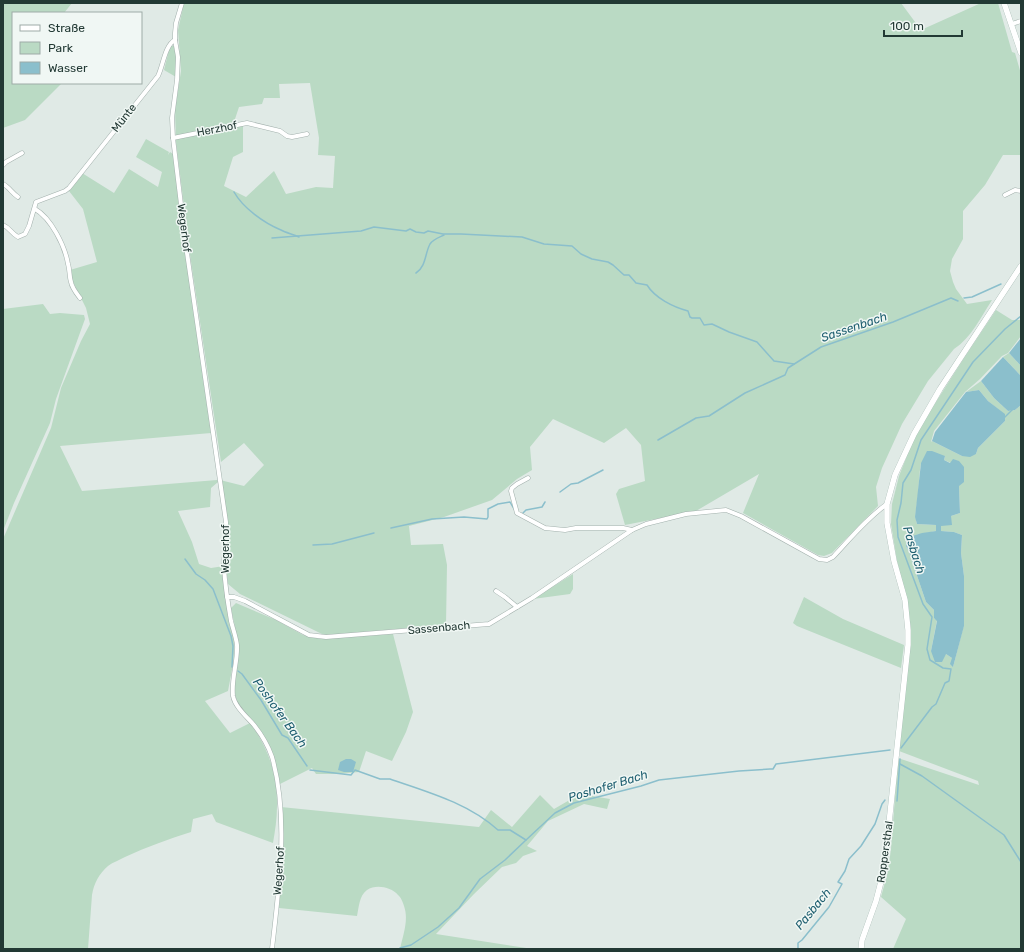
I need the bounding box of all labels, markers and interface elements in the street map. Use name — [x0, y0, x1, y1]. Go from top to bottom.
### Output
legend — [12, 12, 142, 84]
scale bar — [884, 12, 962, 38]
text: 100 m — [890, 19, 924, 33]
text: Straße — [48, 21, 85, 35]
text: Park — [48, 41, 74, 55]
text: Wasser — [48, 61, 88, 75]
street label: Münte — [109, 101, 139, 135]
street label: Herzhof — [196, 119, 239, 139]
street label: Wegerhof — [175, 203, 194, 254]
water label: Sassenbach — [819, 309, 889, 345]
street label: Wegerhof — [219, 524, 232, 573]
water label: Pasbach — [900, 525, 928, 575]
street label: Sassenbach — [407, 619, 471, 637]
water label: Poshofer Bach — [250, 676, 310, 750]
water label: Poshofer Bach — [567, 767, 649, 805]
street label: Roppersthal — [874, 820, 896, 884]
street label: Wegerhof — [271, 845, 287, 896]
water label: Pasbach — [792, 886, 834, 932]

